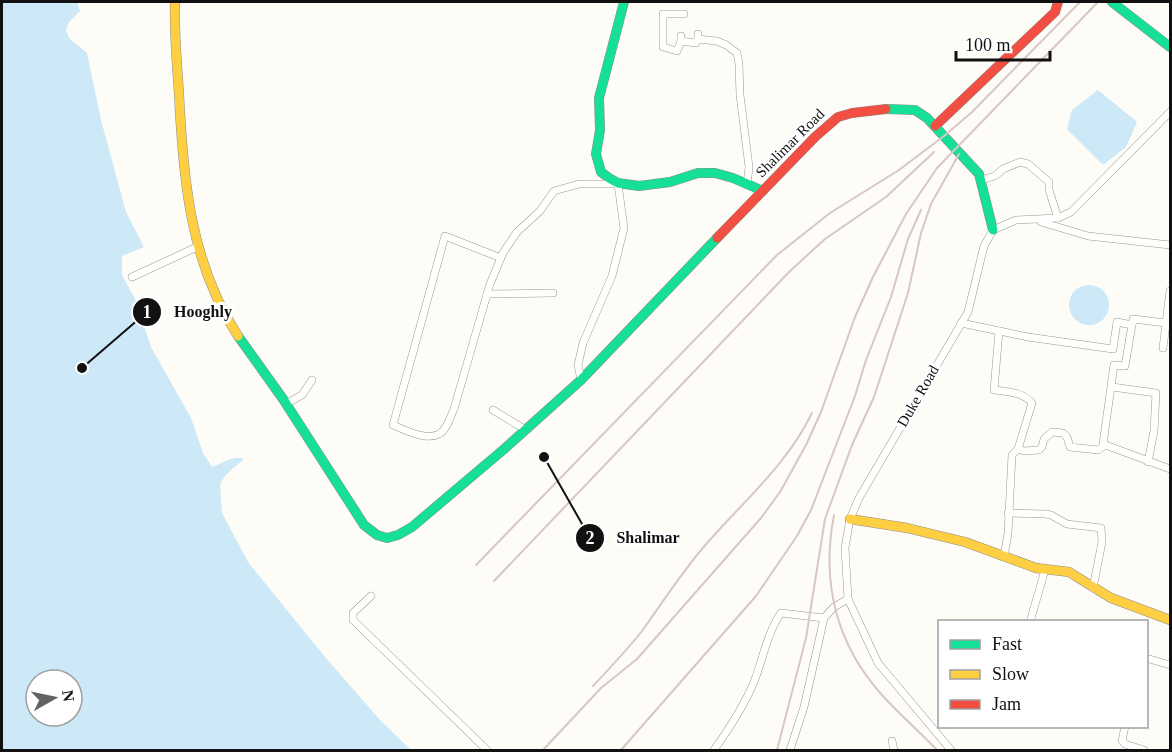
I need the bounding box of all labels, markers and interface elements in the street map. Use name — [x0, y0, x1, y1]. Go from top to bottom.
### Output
scale bar — [956, 24, 1050, 62]
text: 100 m — [965, 35, 1011, 55]
street label: Shalimar Road — [753, 105, 828, 180]
callout: Hooghly — [132, 295, 244, 329]
text: 1 — [143, 302, 152, 322]
text: Hooghly — [174, 303, 232, 321]
street label: Duke Road — [894, 362, 942, 429]
callout: Shalimar — [575, 521, 692, 555]
text: 2 — [586, 528, 595, 548]
text: Shalimar — [616, 529, 680, 546]
legend — [938, 620, 1148, 728]
text: Fast — [992, 634, 1022, 654]
text: Slow — [992, 664, 1029, 684]
north arrow — [24, 668, 84, 728]
text: N — [59, 689, 78, 703]
text: Jam — [992, 694, 1021, 714]

